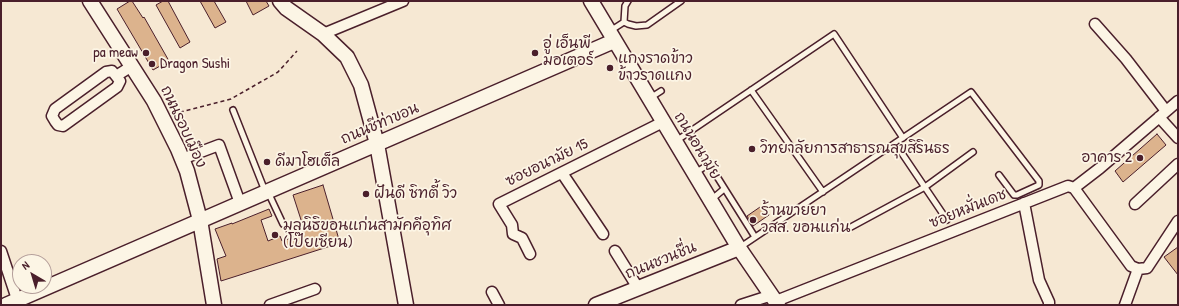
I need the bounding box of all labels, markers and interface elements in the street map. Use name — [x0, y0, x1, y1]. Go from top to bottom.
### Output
place label: อู่ เอ็นพี มอเตอร์ — [543, 35, 594, 70]
place label: pa meaw — [93, 44, 138, 62]
marker: pa meaw — [141, 48, 151, 58]
marker: อู่ เอ็นพี มอเตอร์ — [530, 48, 540, 58]
place label: แกงราดข้าว ข้าวราดแกง — [618, 50, 693, 85]
place label: Dragon Sushi — [160, 55, 230, 73]
marker: Dragon Sushi — [147, 59, 157, 69]
marker: แกงราดข้าว ข้าวราดแกง — [605, 63, 615, 73]
street label: ถนนรอบเมือง — [156, 83, 210, 171]
street label: ถนนชีท่าขอน — [338, 99, 422, 149]
street label: ถนนอนามัย — [670, 109, 724, 183]
street label: ซอยอนามัย 15 — [503, 135, 591, 191]
place label: วิทยาลัยการสาธารณสุขสิรินธร — [760, 140, 950, 158]
marker: วิทยาลัยการสาธารณสุขสิรินธร — [747, 144, 757, 154]
place label: อาคาร 2 — [1082, 149, 1132, 167]
place label: ดีมาโฮเต็ล — [275, 153, 340, 171]
marker: อาคาร 2 — [1135, 153, 1145, 163]
marker: ดีมาโฮเต็ล — [262, 157, 272, 167]
place label: ฝันดี ซิทตี้ วิว — [374, 185, 457, 203]
street label: ซอยหมั่นเดช — [927, 185, 1009, 233]
marker: ฝันดี ซิทตี้ วิว — [361, 189, 371, 199]
place label: ร้านขายยา วสส. ขอนแก่น — [761, 202, 850, 237]
marker: ร้านขายยา วสส. ขอนแก่น — [748, 215, 758, 225]
place label: มูลนิธิขอนแก่นสามัคคีอุทิศ (โป๊ยเซียน) — [283, 217, 451, 252]
marker: มูลนิธิขอนแก่นสามัคคีอุทิศ (โป๊ยเซียน) — [270, 230, 280, 240]
street label: ถนนชวนชื่น — [623, 239, 699, 283]
north arrow — [12, 254, 52, 294]
text: N — [19, 258, 32, 273]

